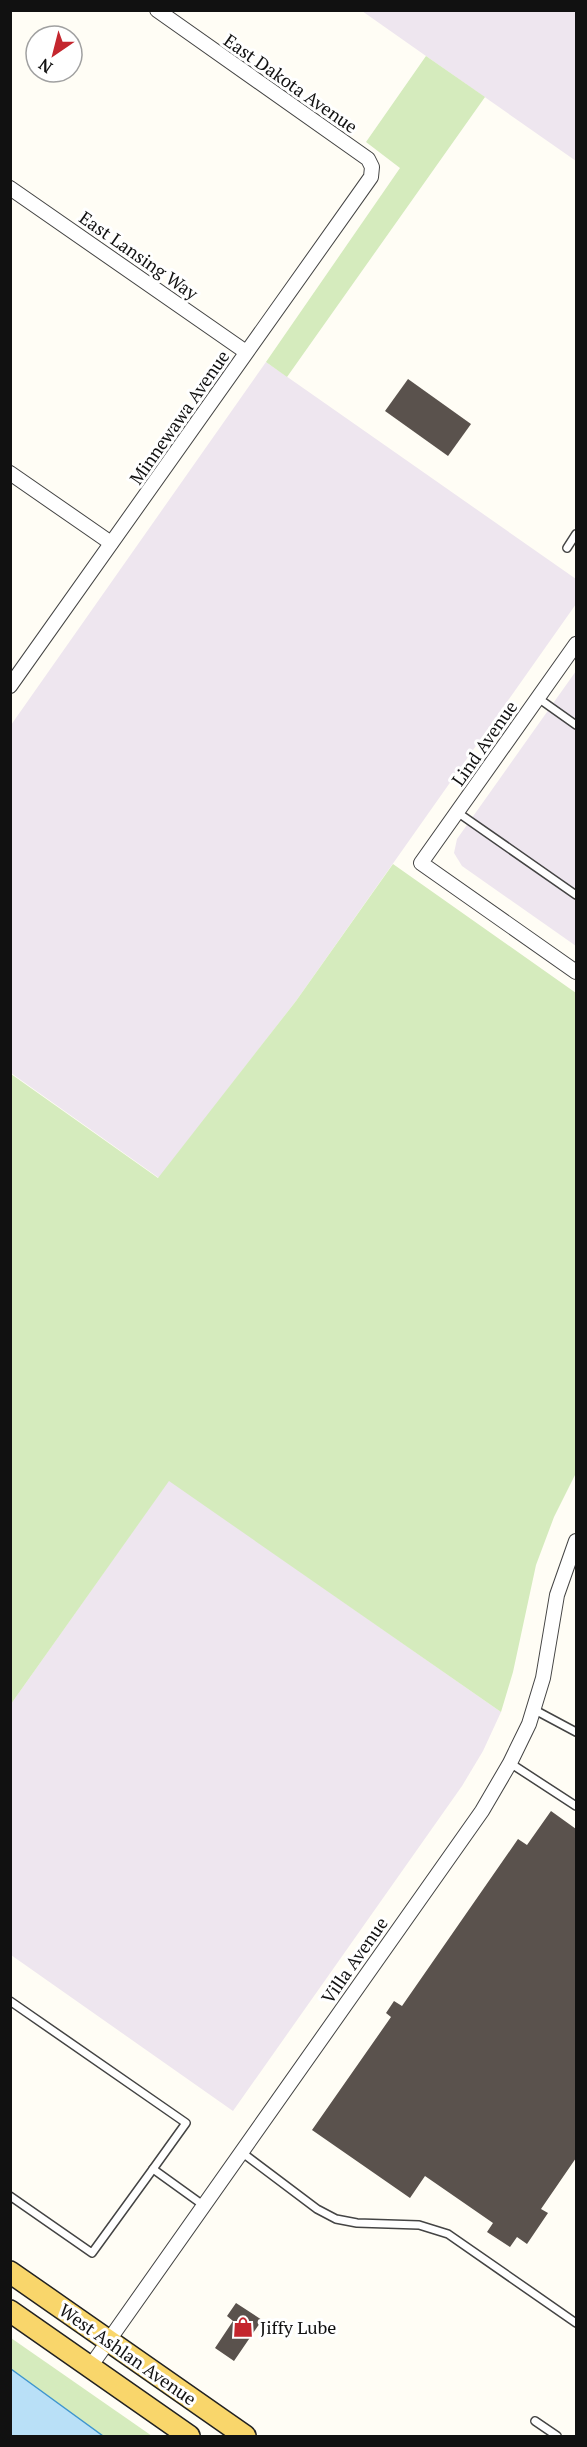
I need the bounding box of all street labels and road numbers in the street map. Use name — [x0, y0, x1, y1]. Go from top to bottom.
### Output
street label: East Dakota Avenue — [219, 28, 363, 138]
street label: East Lansing Way — [75, 205, 204, 305]
street label: Minnewawa Avenue — [124, 345, 234, 489]
street label: Lind Avenue — [446, 696, 522, 790]
street label: Villa Avenue — [315, 1912, 393, 2008]
street label: West Ashlan Avenue — [55, 2298, 201, 2410]

